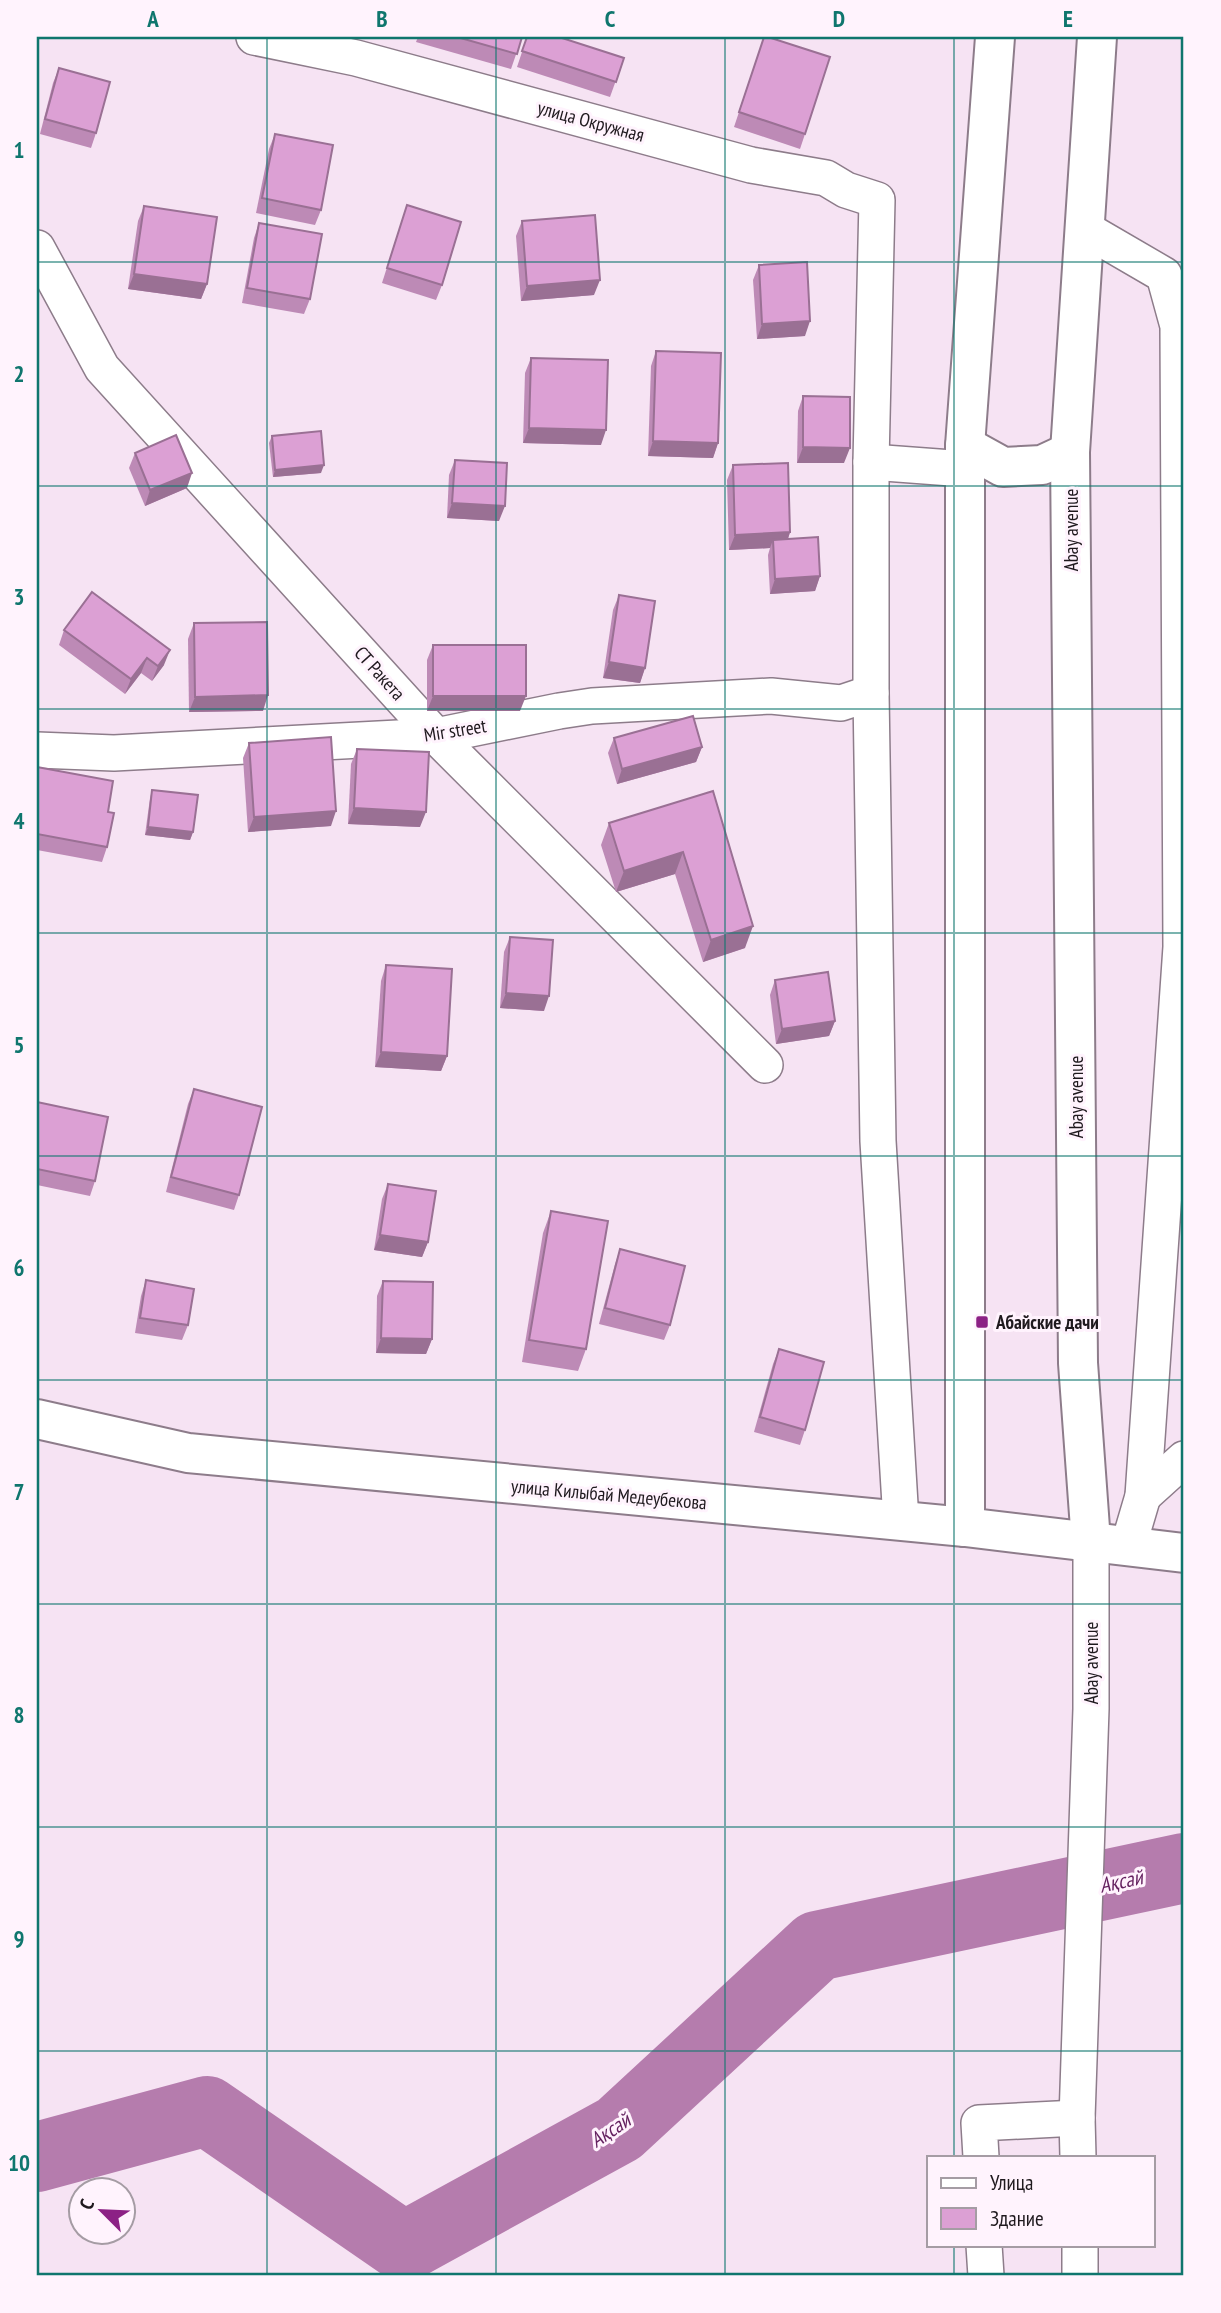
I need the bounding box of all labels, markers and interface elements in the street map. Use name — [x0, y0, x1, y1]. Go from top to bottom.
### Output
text: A — [146, 4, 159, 33]
text: B — [376, 4, 388, 33]
text: C — [605, 4, 616, 33]
text: D — [833, 4, 845, 33]
text: E — [1063, 4, 1073, 33]
street label: улица Окружная — [535, 95, 647, 147]
text: 1 — [14, 135, 25, 164]
text: 2 — [14, 359, 25, 388]
street label: Abay avenue — [1059, 488, 1083, 571]
text: 3 — [14, 582, 25, 611]
street label: СТ Ракета — [349, 641, 411, 705]
street label: Mir street — [422, 713, 489, 747]
text: 4 — [14, 806, 25, 835]
text: 5 — [14, 1030, 25, 1059]
street label: Abay avenue — [1064, 1055, 1088, 1138]
text: 6 — [14, 1253, 25, 1282]
place label: Абайские дачи — [995, 1310, 1099, 1334]
marker: Абайские дачи — [974, 1314, 990, 1330]
street label: улица Килыбай Медеубекова — [510, 1473, 708, 1515]
text: 7 — [14, 1477, 25, 1506]
street label: Abay avenue — [1079, 1621, 1103, 1704]
text: 8 — [14, 1700, 25, 1729]
water label: Ақсай — [1097, 1863, 1147, 1899]
text: 9 — [14, 1924, 25, 1953]
water label: Ақсай — [584, 2106, 637, 2153]
text: 10 — [8, 2148, 30, 2177]
legend — [927, 2156, 1154, 2246]
text: Улица — [990, 2169, 1033, 2196]
north arrow — [66, 2176, 136, 2246]
text: С — [74, 2195, 99, 2213]
text: Здание — [990, 2205, 1044, 2232]

